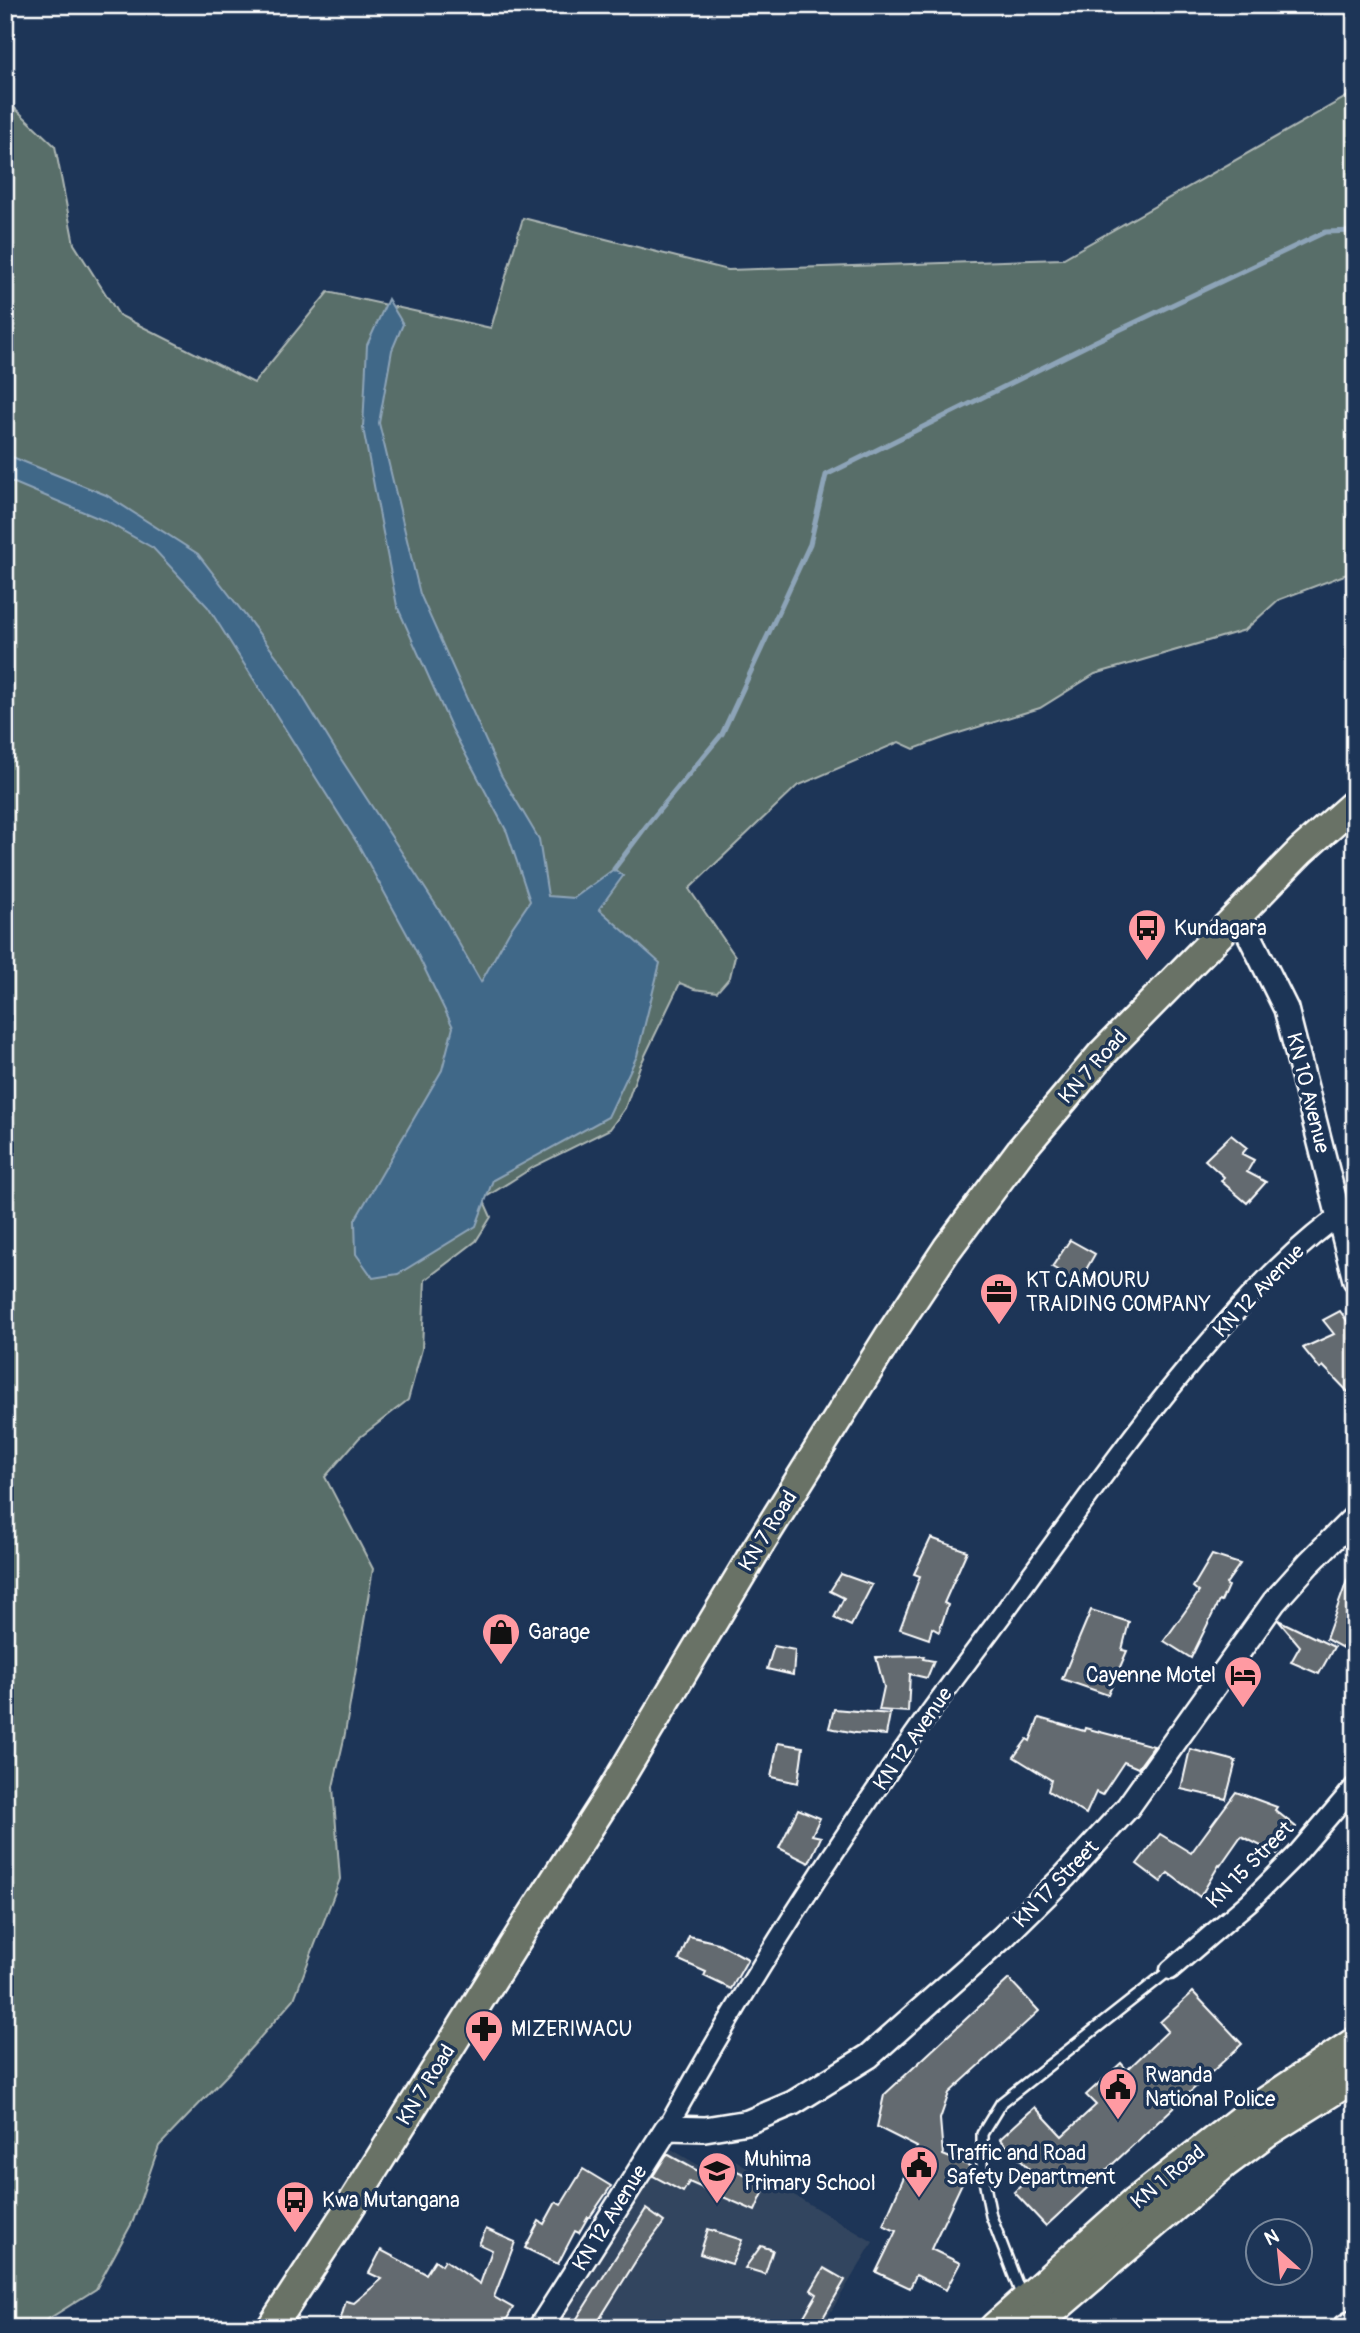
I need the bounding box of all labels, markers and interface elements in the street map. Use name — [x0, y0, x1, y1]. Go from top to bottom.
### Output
bus stop icon: Kundagara — [1126, 907, 1168, 962]
place label: Kundagara — [1174, 915, 1267, 942]
street label: KN 7 Road — [1053, 1024, 1133, 1110]
street label: KN 10 Avenue — [1280, 1030, 1336, 1157]
street label: KN 12 Avenue — [1207, 1238, 1311, 1344]
place label: KT CAMOURU TRAIDING COMPANY — [1026, 1267, 1211, 1318]
office icon: KT CAMOURU TRAIDING COMPANY — [978, 1271, 1020, 1326]
street label: KN 7 Road — [733, 1485, 803, 1577]
shop icon: Garage — [480, 1611, 522, 1666]
place label: Garage — [528, 1619, 591, 1646]
hotel icon: Cayenne Motel — [1222, 1654, 1264, 1709]
place label: Cayenne Motel — [1086, 1662, 1216, 1689]
street label: KN 12 Avenue — [867, 1681, 959, 1796]
street label: KN 15 Street — [1201, 1815, 1300, 1914]
street label: KN 17 Street — [1007, 1834, 1105, 1934]
pharmacy icon: MIZERIWACU — [463, 2008, 505, 2063]
place label: MIZERIWACU — [511, 2016, 633, 2043]
street label: KN 7 Road — [391, 2039, 461, 2131]
place label: Rwanda National Police — [1145, 2062, 1276, 2113]
public building icon: Rwanda National Police — [1097, 2066, 1139, 2121]
street label: KN 1 Road — [1125, 2139, 1211, 2215]
place label: Traffic and Road Safety Department — [946, 2140, 1116, 2191]
public building icon: Traffic and Road Safety Department — [898, 2144, 940, 2199]
place label: Muhima Primary School — [744, 2146, 876, 2197]
school or university icon: Muhima Primary School — [696, 2150, 738, 2205]
street label: KN 12 Avenue — [567, 2159, 654, 2276]
bus stop icon: Kwa Mutangana — [274, 2179, 316, 2234]
place label: Kwa Mutangana — [322, 2187, 460, 2214]
north arrow — [1244, 2218, 1314, 2288]
text: N — [1261, 2224, 1283, 2251]

